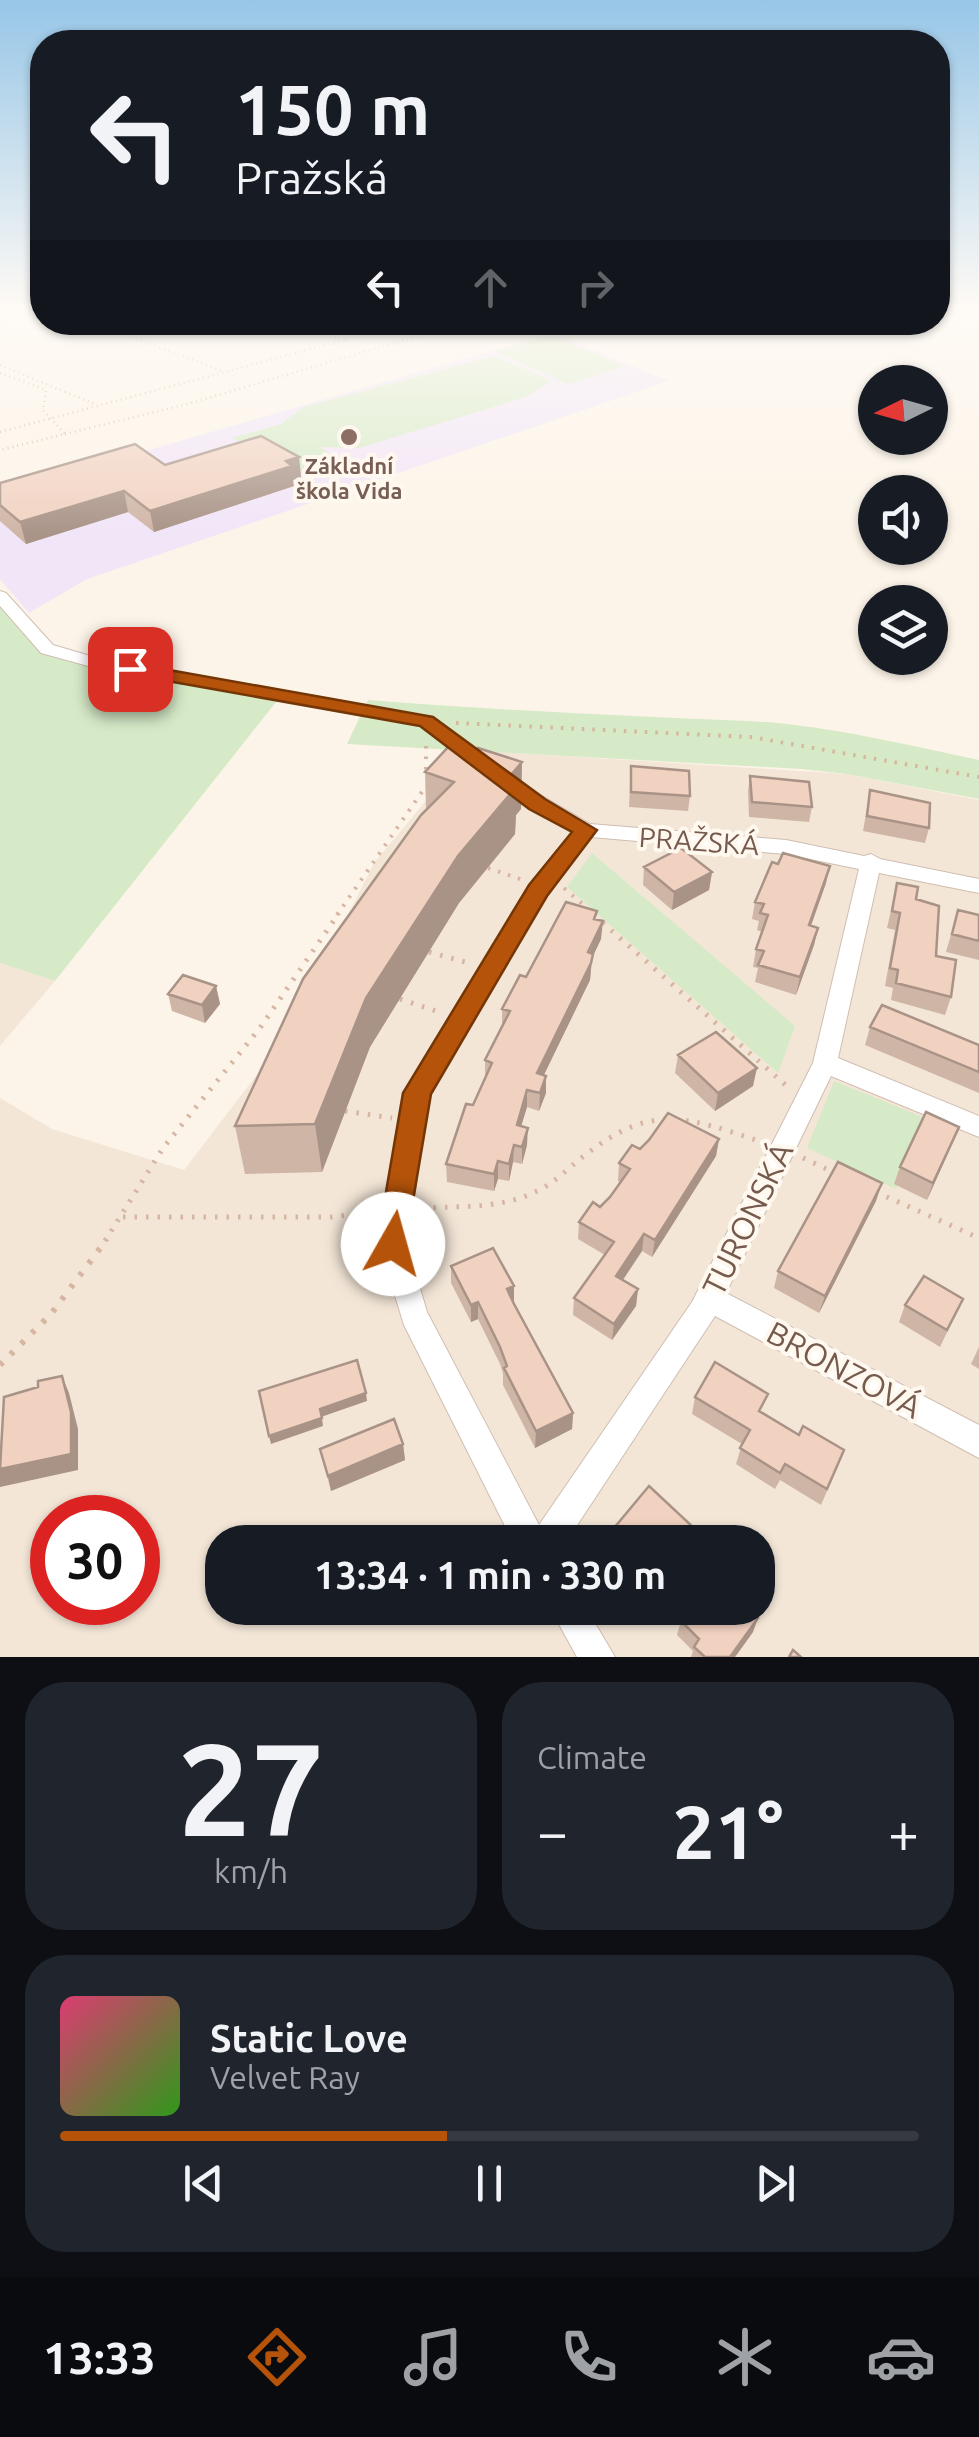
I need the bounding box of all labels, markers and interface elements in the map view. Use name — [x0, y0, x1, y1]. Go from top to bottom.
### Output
icon: left — [70, 70, 200, 200]
text: 150 m — [235, 70, 430, 148]
text: Pražská — [235, 152, 388, 203]
icon: left — [358, 260, 413, 315]
icon: ahead — [463, 260, 518, 315]
icon: right — [568, 260, 623, 315]
north arrow — [858, 365, 948, 455]
map controls — [858, 365, 948, 675]
marker: Základní škola Vida — [338, 426, 360, 448]
place label: Základní škola Vida — [296, 453, 402, 503]
button: sound — [858, 475, 948, 565]
button: layers — [858, 585, 948, 675]
pin — [88, 627, 173, 712]
icon: arrive — [103, 642, 158, 697]
street label: PRAŽSKÁ — [638, 820, 760, 860]
street label: TURONSKÁ — [695, 1136, 800, 1301]
position arrow — [341, 1192, 445, 1296]
street label: BRONZOVÁ — [761, 1313, 928, 1425]
speed limit sign: 30 — [30, 1495, 160, 1625]
text: 13:34 · 1 min · 330 m — [314, 1554, 666, 1596]
text: 27 — [178, 1715, 324, 1861]
text: Climate — [537, 1739, 647, 1775]
text: 21° — [672, 1789, 784, 1873]
text: − — [537, 1801, 568, 1862]
text: + — [888, 1801, 919, 1862]
text: km/h — [214, 1853, 288, 1889]
text: Static Love — [210, 2017, 408, 2059]
text: Velvet Ray — [210, 2059, 360, 2095]
icon: previous — [176, 2156, 231, 2211]
icon: pause — [462, 2156, 517, 2211]
icon: next — [748, 2156, 803, 2211]
icon: directions — [242, 2322, 312, 2392]
icon: music — [398, 2322, 468, 2392]
icon: phone — [554, 2322, 624, 2392]
icon: climate — [710, 2322, 780, 2392]
icon: car — [866, 2322, 936, 2392]
text: 13:33 — [43, 2332, 156, 2383]

